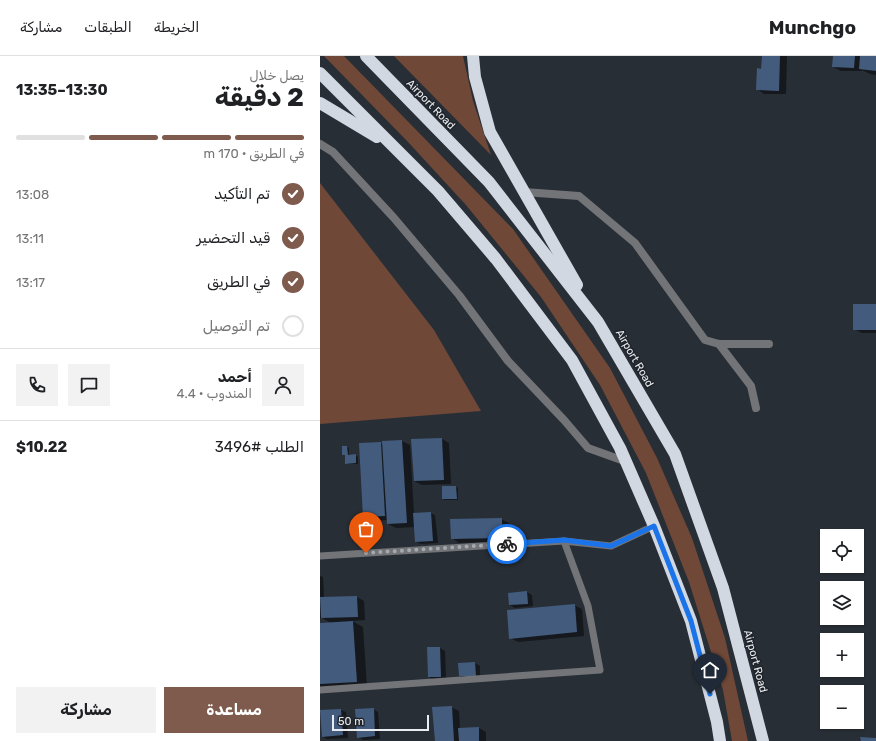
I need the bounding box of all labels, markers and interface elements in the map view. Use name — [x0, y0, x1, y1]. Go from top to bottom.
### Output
text: Munchgo — [769, 16, 856, 39]
text: مشاركة — [20, 19, 62, 36]
text: الطبقات — [84, 19, 132, 36]
text: الخريطة — [154, 19, 199, 36]
text: يصل خلال — [250, 68, 304, 83]
street label: Airport Road — [404, 77, 458, 132]
text: 13:30–13:35 — [16, 81, 108, 99]
text: 2 دقيقة — [215, 82, 304, 113]
text: في الطريق · 170 m — [203, 146, 304, 161]
icon: check — [282, 183, 304, 205]
text: تم التأكيد — [214, 185, 270, 203]
text: 13:08 — [16, 187, 49, 202]
icon: check — [282, 227, 304, 249]
text: قيد التحضير — [197, 229, 270, 247]
text: 13:11 — [16, 231, 44, 246]
icon: check — [282, 271, 304, 293]
text: في الطريق — [207, 273, 270, 291]
text: 13:17 — [16, 275, 45, 290]
text: تم التوصيل — [203, 317, 270, 335]
street label: Airport Road — [613, 327, 656, 389]
button: phone — [16, 364, 58, 406]
button: chat — [68, 364, 110, 406]
button: person — [262, 364, 304, 406]
text: أحمد — [218, 368, 252, 386]
text: المندوب · 4.4 — [176, 386, 252, 401]
text: $10.22 — [16, 438, 67, 456]
text: الطلب #3496 — [215, 438, 304, 456]
pin — [349, 512, 383, 553]
icon: bag — [355, 518, 377, 540]
courier — [487, 524, 527, 564]
map controls — [820, 529, 864, 729]
button: locate — [820, 529, 864, 573]
icon: bike — [496, 533, 518, 555]
button: layers — [820, 581, 864, 625]
street label: Airport Road — [741, 628, 770, 694]
button: + — [820, 633, 864, 677]
pin — [693, 653, 727, 694]
icon: home — [699, 659, 721, 681]
button: − — [820, 685, 864, 729]
button: مشاركة — [16, 687, 156, 733]
button: مساعدة — [164, 687, 304, 733]
scale bar — [332, 713, 429, 732]
text: 50 m — [338, 715, 364, 728]

